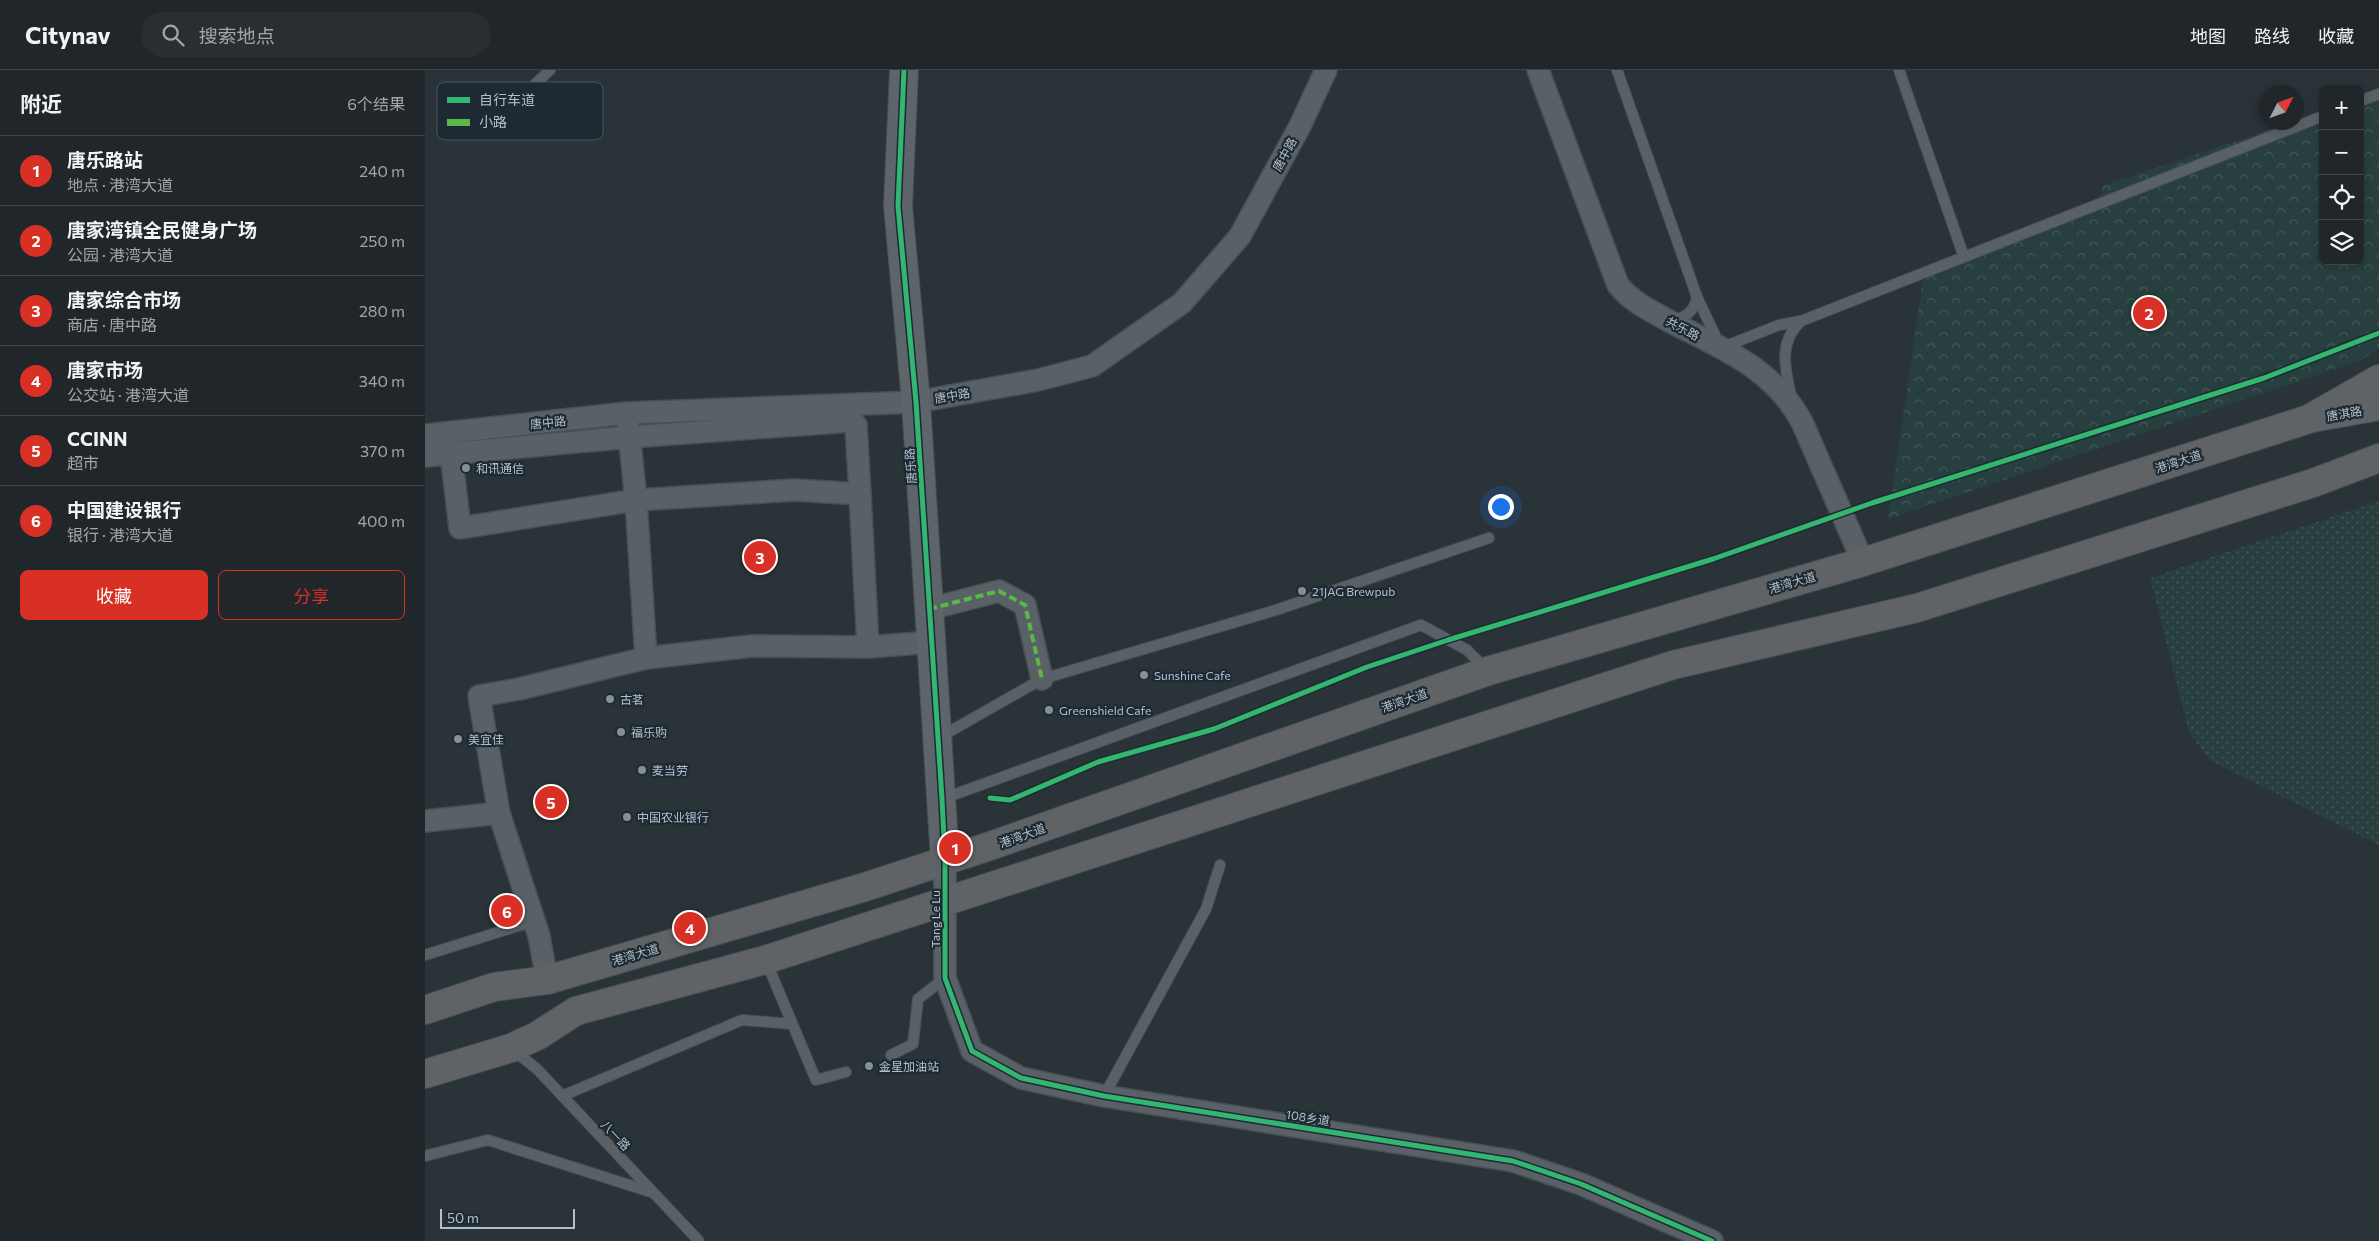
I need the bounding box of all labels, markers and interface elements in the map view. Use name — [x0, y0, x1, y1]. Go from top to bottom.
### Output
search box — [141, 12, 491, 57]
text: Citynav — [25, 20, 111, 49]
icon: search — [159, 21, 187, 49]
text: 搜索地点 — [199, 24, 275, 47]
text: 地图 — [2190, 25, 2226, 47]
text: 路线 — [2254, 25, 2290, 47]
text: 收藏 — [2318, 25, 2354, 47]
legend — [437, 82, 603, 140]
north arrow — [2259, 85, 2304, 130]
map controls — [2319, 85, 2364, 265]
button: + — [2319, 85, 2364, 130]
text: 附近 — [20, 91, 62, 116]
text: 自行车道 — [479, 91, 535, 108]
text: 6个结果 — [347, 94, 405, 113]
text: 小路 — [479, 113, 507, 130]
button: − — [2319, 130, 2364, 175]
street label: 唐中路 — [1269, 135, 1299, 173]
text: 唐乐路站 — [67, 148, 143, 171]
text: 1 — [32, 161, 40, 180]
text: 240 m — [359, 161, 405, 180]
text: 地点 · 港湾大道 — [67, 175, 173, 194]
button: locate — [2319, 175, 2364, 220]
text: 唐家湾镇全民健身广场 — [67, 218, 257, 241]
button: layers — [2319, 220, 2364, 265]
text: 2 — [31, 231, 41, 250]
text: 250 m — [359, 231, 405, 250]
text: 公园 · 港湾大道 — [67, 245, 173, 264]
text: 唐家综合市场 — [67, 288, 181, 311]
pin: 2 — [2133, 294, 2165, 332]
text: 3 — [31, 301, 41, 320]
text: 280 m — [359, 301, 405, 320]
street label: 共乐路 — [1664, 313, 1702, 343]
text: 商店 · 唐中路 — [67, 315, 157, 334]
text: 唐家市场 — [67, 358, 143, 381]
text: 4 — [31, 371, 41, 390]
text: 340 m — [359, 371, 405, 390]
text: 公交站 · 港湾大道 — [67, 385, 189, 404]
street label: 唐中路 — [933, 385, 971, 405]
street label: 唐淇路 — [2325, 403, 2363, 423]
street label: 唐中路 — [529, 413, 567, 431]
text: CCINN — [67, 427, 127, 450]
text: 5 — [31, 441, 41, 460]
text: 370 m — [360, 441, 405, 460]
street label: 港湾大道 — [2153, 447, 2203, 475]
street label: 唐乐路 — [902, 448, 918, 484]
text: 超市 — [67, 453, 99, 472]
place label: 和讯通信 — [476, 461, 524, 475]
marker: 和讯通信 — [460, 462, 472, 474]
your location — [1488, 494, 1514, 520]
text: 中国建设银行 — [67, 498, 181, 521]
text: 6 — [31, 511, 41, 530]
text: 400 m — [357, 511, 405, 530]
text: 银行 · 港湾大道 — [67, 525, 173, 544]
pin: 3 — [744, 538, 776, 576]
street label: 港湾大道 — [1767, 569, 1817, 595]
button: 收藏 — [20, 570, 208, 620]
button: 分享 — [218, 570, 405, 620]
place label: 21JAG Brewpub — [1312, 584, 1395, 599]
marker: 21JAG Brewpub — [1296, 585, 1308, 597]
place label: Sunshine Cafe — [1154, 668, 1231, 682]
marker: Sunshine Cafe — [1138, 669, 1150, 681]
street label: 港湾大道 — [1379, 686, 1429, 714]
place label: 古茗 — [620, 692, 644, 706]
marker: 古茗 — [604, 693, 616, 705]
place label: Greenshield Cafe — [1059, 703, 1151, 717]
marker: Greenshield Cafe — [1043, 704, 1055, 716]
place label: 福乐购 — [631, 725, 667, 739]
marker: 福乐购 — [615, 726, 627, 738]
place label: 美宜佳 — [468, 732, 504, 746]
marker: 美宜佳 — [452, 733, 464, 745]
place label: 麦当劳 — [652, 763, 688, 777]
marker: 麦当劳 — [636, 764, 648, 776]
pin: 5 — [535, 783, 567, 821]
place label: 中国农业银行 — [637, 810, 709, 824]
marker: 中国农业银行 — [621, 811, 633, 823]
street label: 港湾大道 — [997, 820, 1047, 850]
pin: 1 — [939, 829, 971, 867]
street label: Tang Le Lu — [928, 890, 942, 948]
pin: 6 — [491, 892, 523, 930]
pin: 4 — [674, 909, 706, 947]
street label: 港湾大道 — [610, 941, 660, 967]
place label: 金星加油站 — [879, 1059, 939, 1073]
marker: 金星加油站 — [863, 1060, 875, 1072]
street label: 108乡道 — [1285, 1107, 1331, 1127]
street label: 八一路 — [599, 1117, 633, 1153]
scale bar — [440, 1206, 575, 1229]
text: 50 m — [447, 1209, 479, 1226]

